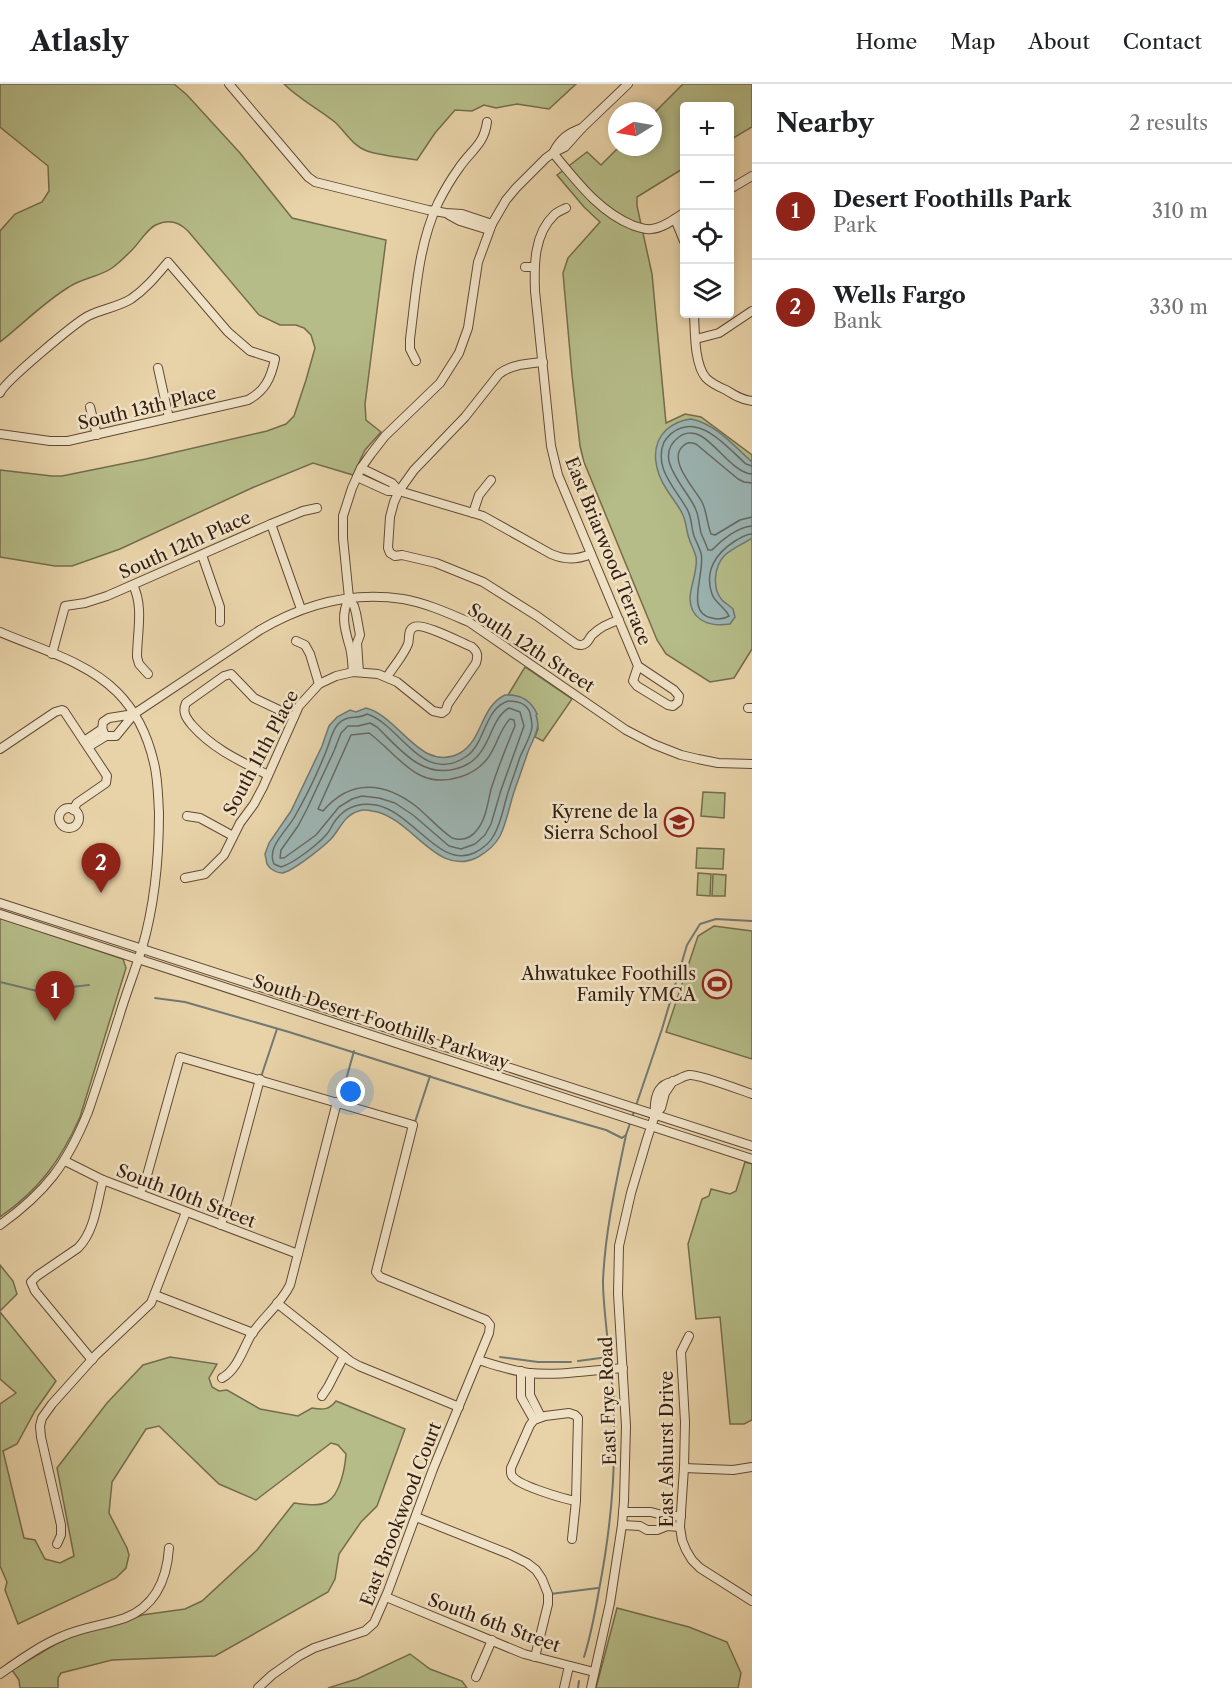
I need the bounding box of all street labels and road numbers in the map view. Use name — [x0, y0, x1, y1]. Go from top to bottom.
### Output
street label: South 13th Place — [76, 381, 218, 435]
street label: East Briarwood Terrace — [560, 454, 656, 648]
street label: South 12th Place — [116, 506, 254, 584]
street label: South 12th Street — [463, 599, 599, 698]
street label: South 11th Place — [219, 686, 303, 820]
street label: South Desert Foothills Parkway — [250, 970, 513, 1074]
street label: South 10th Street — [113, 1159, 260, 1233]
street label: East Frye Road — [595, 1336, 621, 1466]
street label: East Ashurst Drive — [656, 1371, 678, 1527]
street label: East Brookwood Court — [356, 1418, 446, 1609]
street label: South 6th Street — [425, 1589, 564, 1657]

